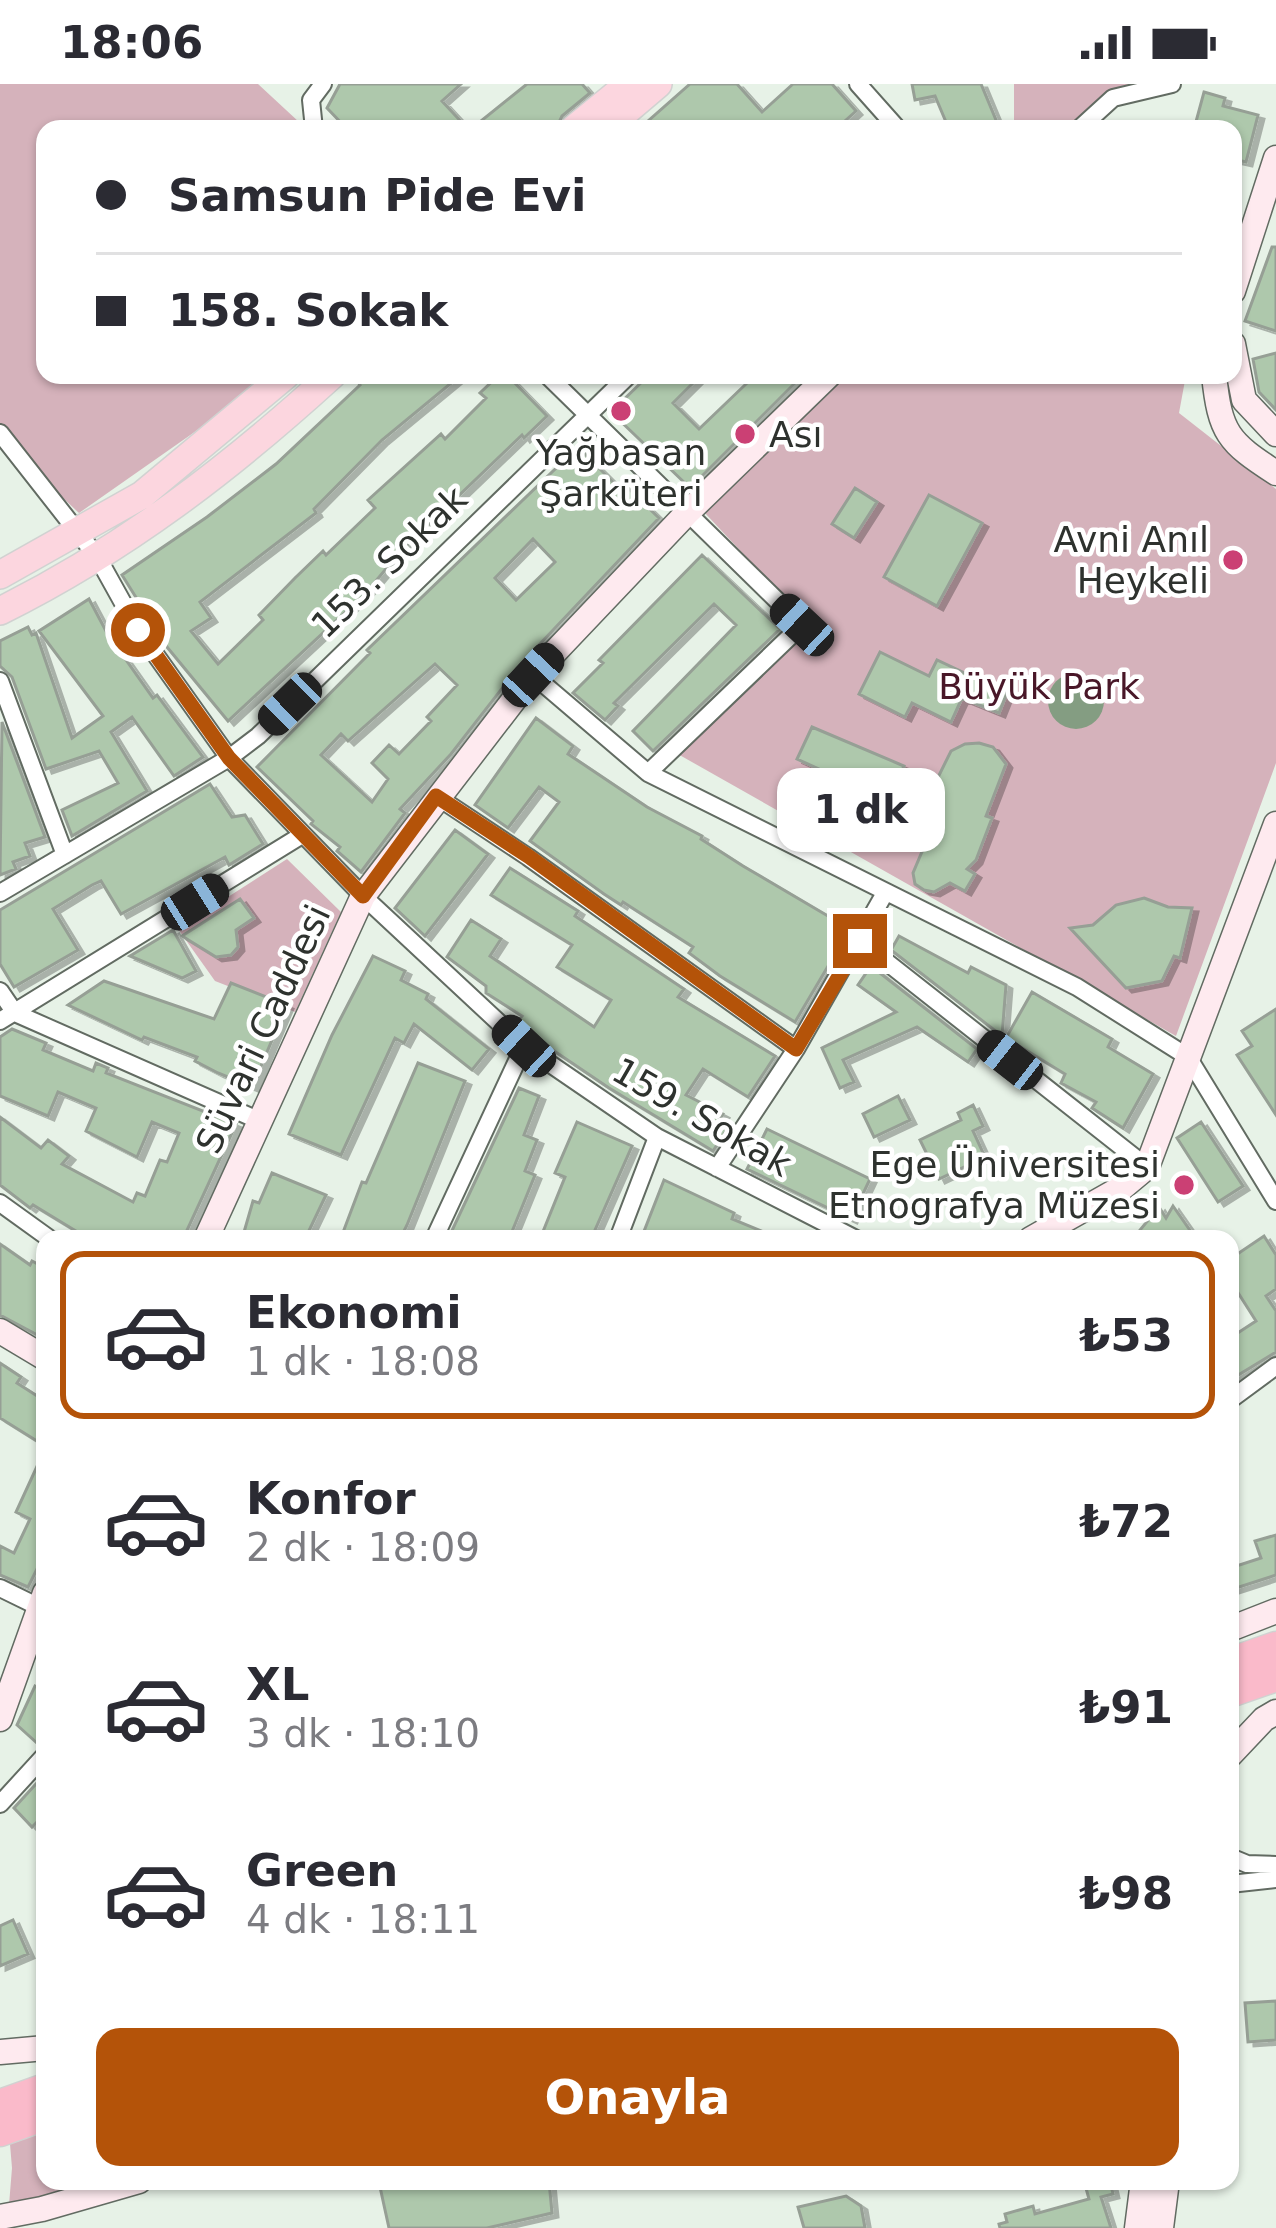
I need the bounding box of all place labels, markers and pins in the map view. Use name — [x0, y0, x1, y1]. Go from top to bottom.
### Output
marker: Yağbasan Şarküteri — [608, 398, 634, 424]
place label: Ası — [769, 414, 822, 455]
marker: Ası — [732, 421, 758, 447]
place label: Yağbasan Şarküteri — [535, 432, 706, 514]
place label: Avni Anıl Heykeli — [1053, 519, 1209, 601]
marker: Avni Anıl Heykeli — [1220, 547, 1246, 573]
place label: Ege Üniversitesi Etnografya Müzesi — [828, 1144, 1160, 1226]
marker: Ege Üniversitesi Etnografya Müzesi — [1171, 1172, 1197, 1198]

